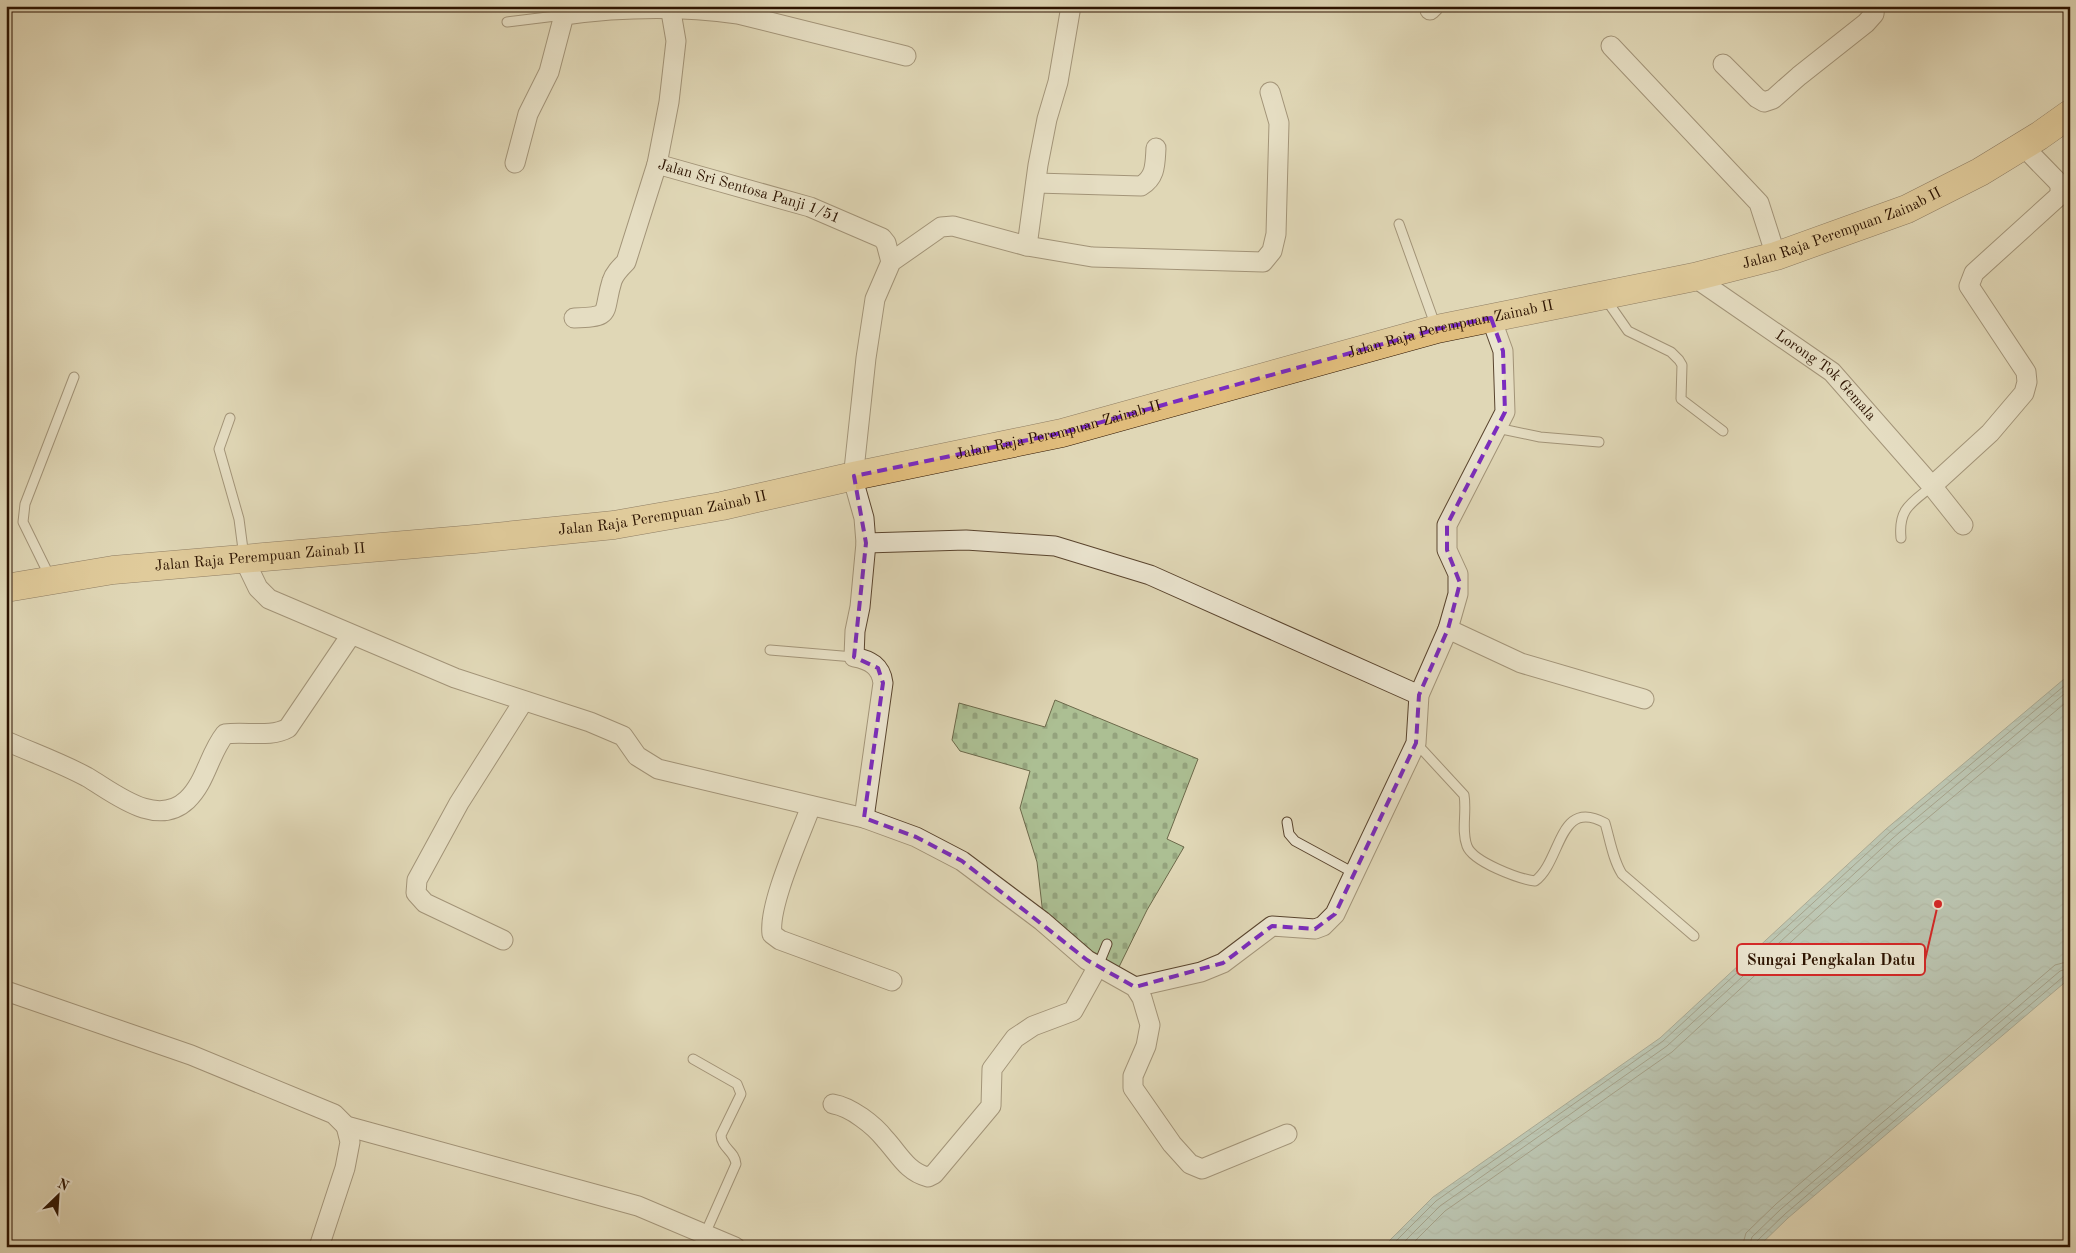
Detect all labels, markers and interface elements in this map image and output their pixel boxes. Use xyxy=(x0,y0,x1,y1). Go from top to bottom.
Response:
street label: Jalan Sri Sentosa Panji 1/51 xyxy=(656,157,842,226)
street label: Jalan Raja Perempuan Zainab II xyxy=(1741,185,1944,272)
street label: Jalan Raja Perempuan Zainab II xyxy=(1346,298,1555,361)
street label: Lorong Tok Gemala xyxy=(1772,328,1879,424)
street label: Jalan Raja Perempuan Zainab II xyxy=(954,398,1163,462)
street label: Jalan Raja Perempuan Zainab II xyxy=(557,489,768,538)
street label: Jalan Raja Perempuan Zainab II xyxy=(154,541,366,574)
callout: Sungai Pengkalan Datu xyxy=(1737,944,1925,975)
text: Sungai Pengkalan Datu xyxy=(1747,953,1915,969)
north arrow xyxy=(32,1170,82,1220)
text: N xyxy=(55,1177,71,1194)

